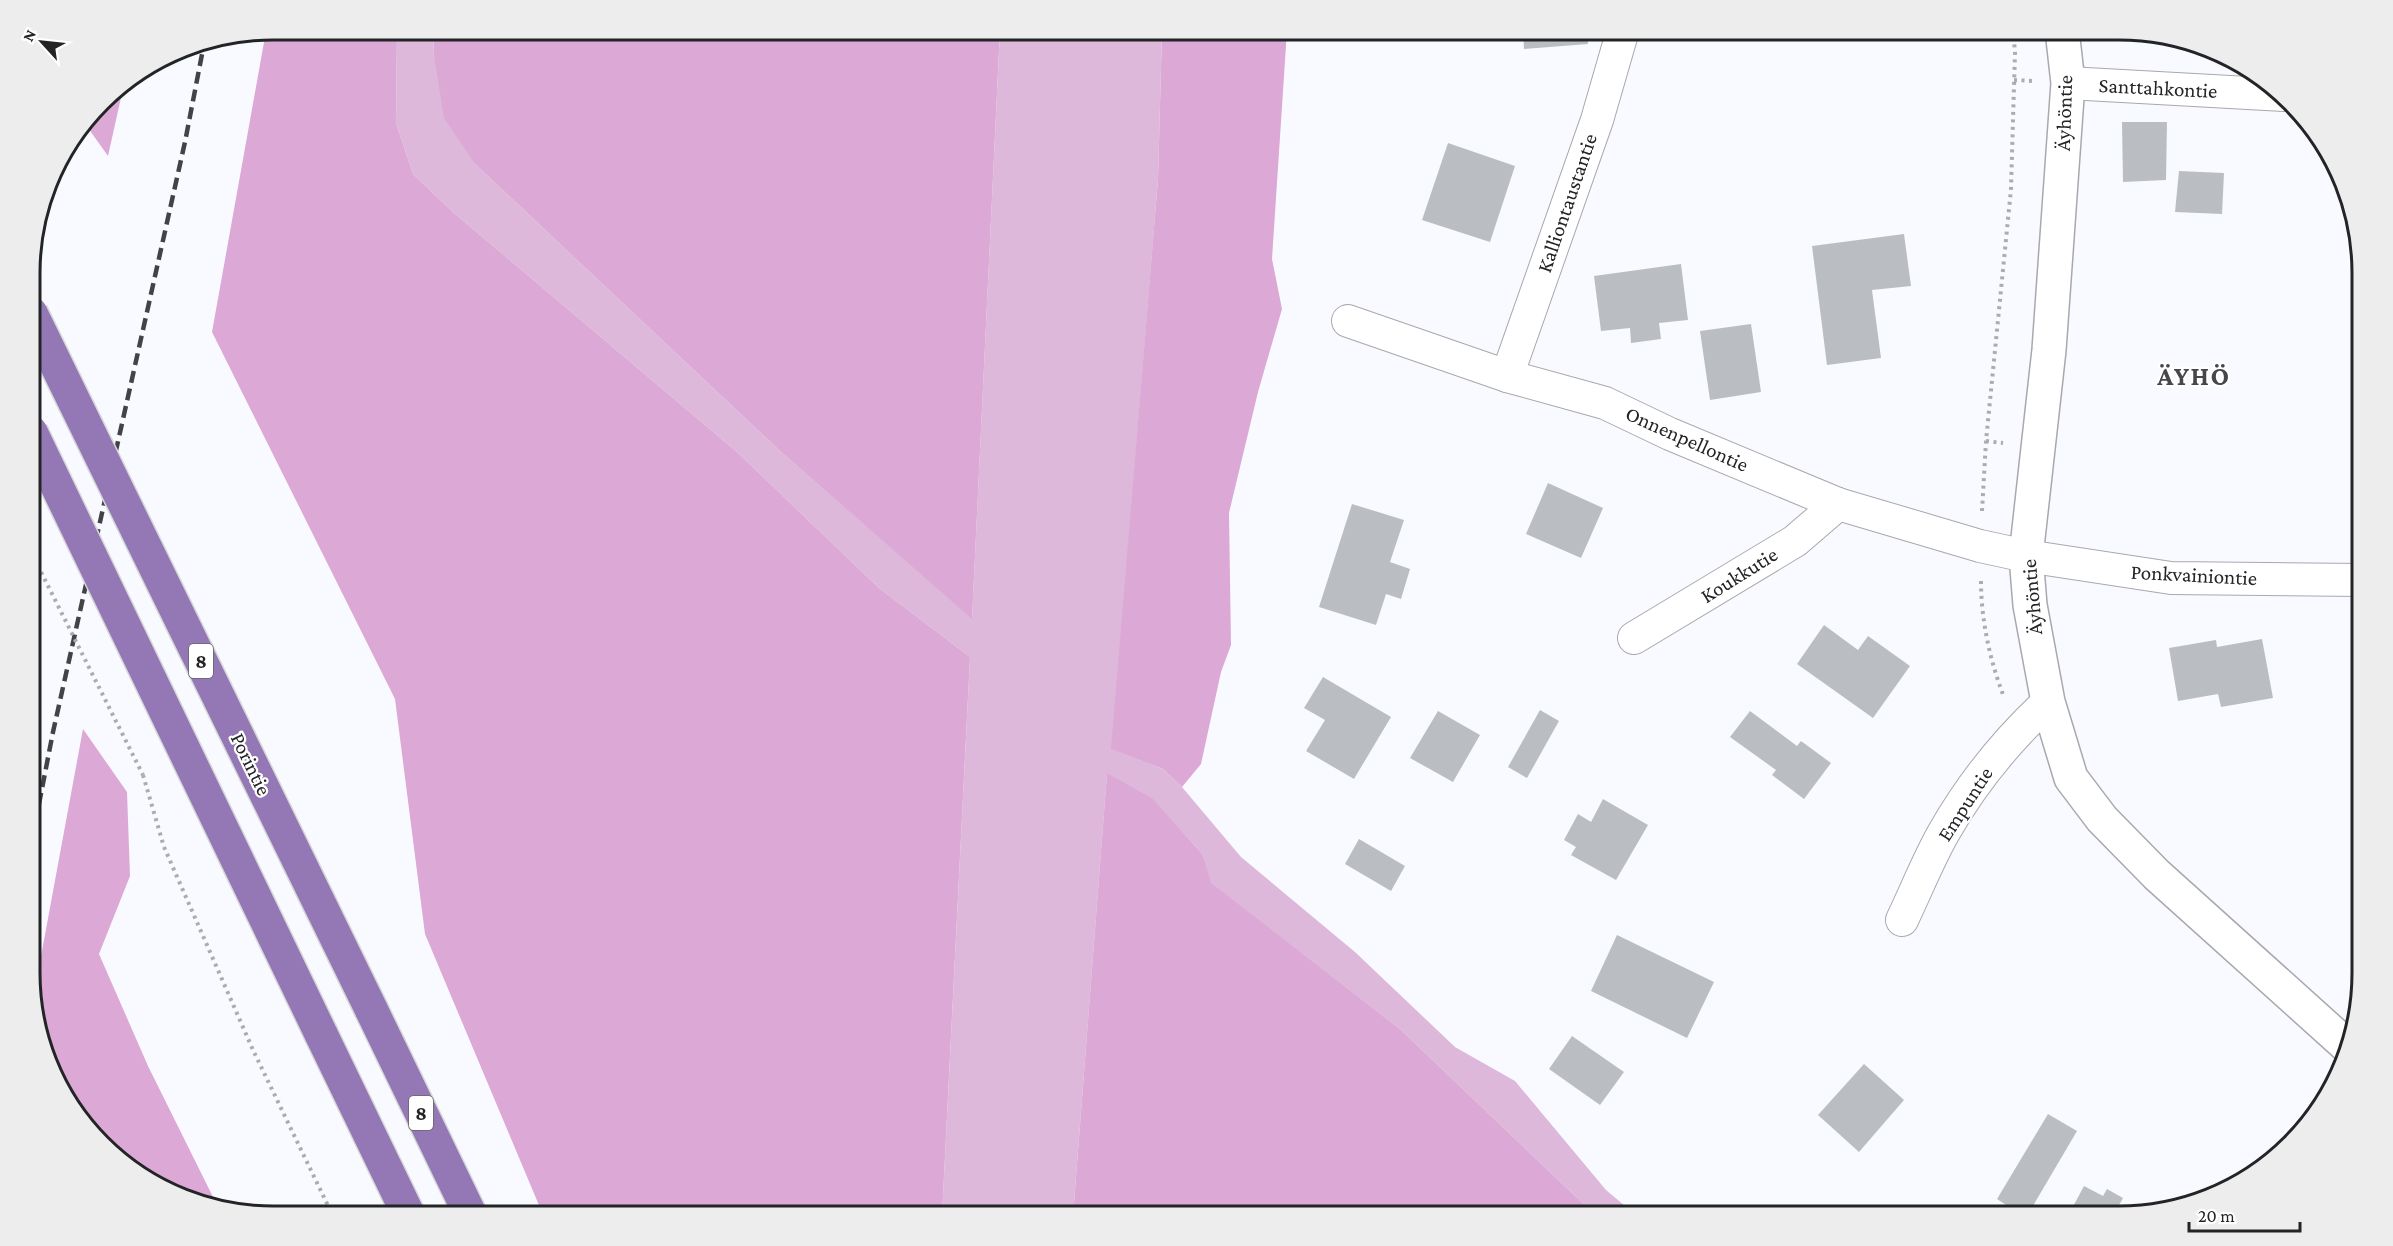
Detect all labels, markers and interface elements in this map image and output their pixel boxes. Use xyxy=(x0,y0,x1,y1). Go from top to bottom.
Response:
north arrow xyxy=(12,12,72,72)
text: N xyxy=(19,27,39,44)
street label: Santtahkontie xyxy=(2098,73,2218,103)
street label: Äyhöntie xyxy=(2051,75,2077,151)
street label: Kalliontaustantie xyxy=(1532,130,1602,276)
district label: ÄYHÖ xyxy=(2156,361,2231,391)
street label: Onnenpellontie xyxy=(1622,401,1752,477)
street label: Koukkutie xyxy=(1696,542,1782,608)
street label: Äyhöntie xyxy=(2017,558,2047,636)
street label: Ponkvainiontie xyxy=(2130,560,2258,590)
road number: 8 xyxy=(189,644,213,678)
street label: Porintie xyxy=(226,729,276,799)
street label: Empuntie xyxy=(1932,762,1998,846)
road number: 8 xyxy=(409,1096,433,1130)
scale bar xyxy=(2189,1195,2300,1233)
text: 20 m xyxy=(2198,1206,2235,1226)

